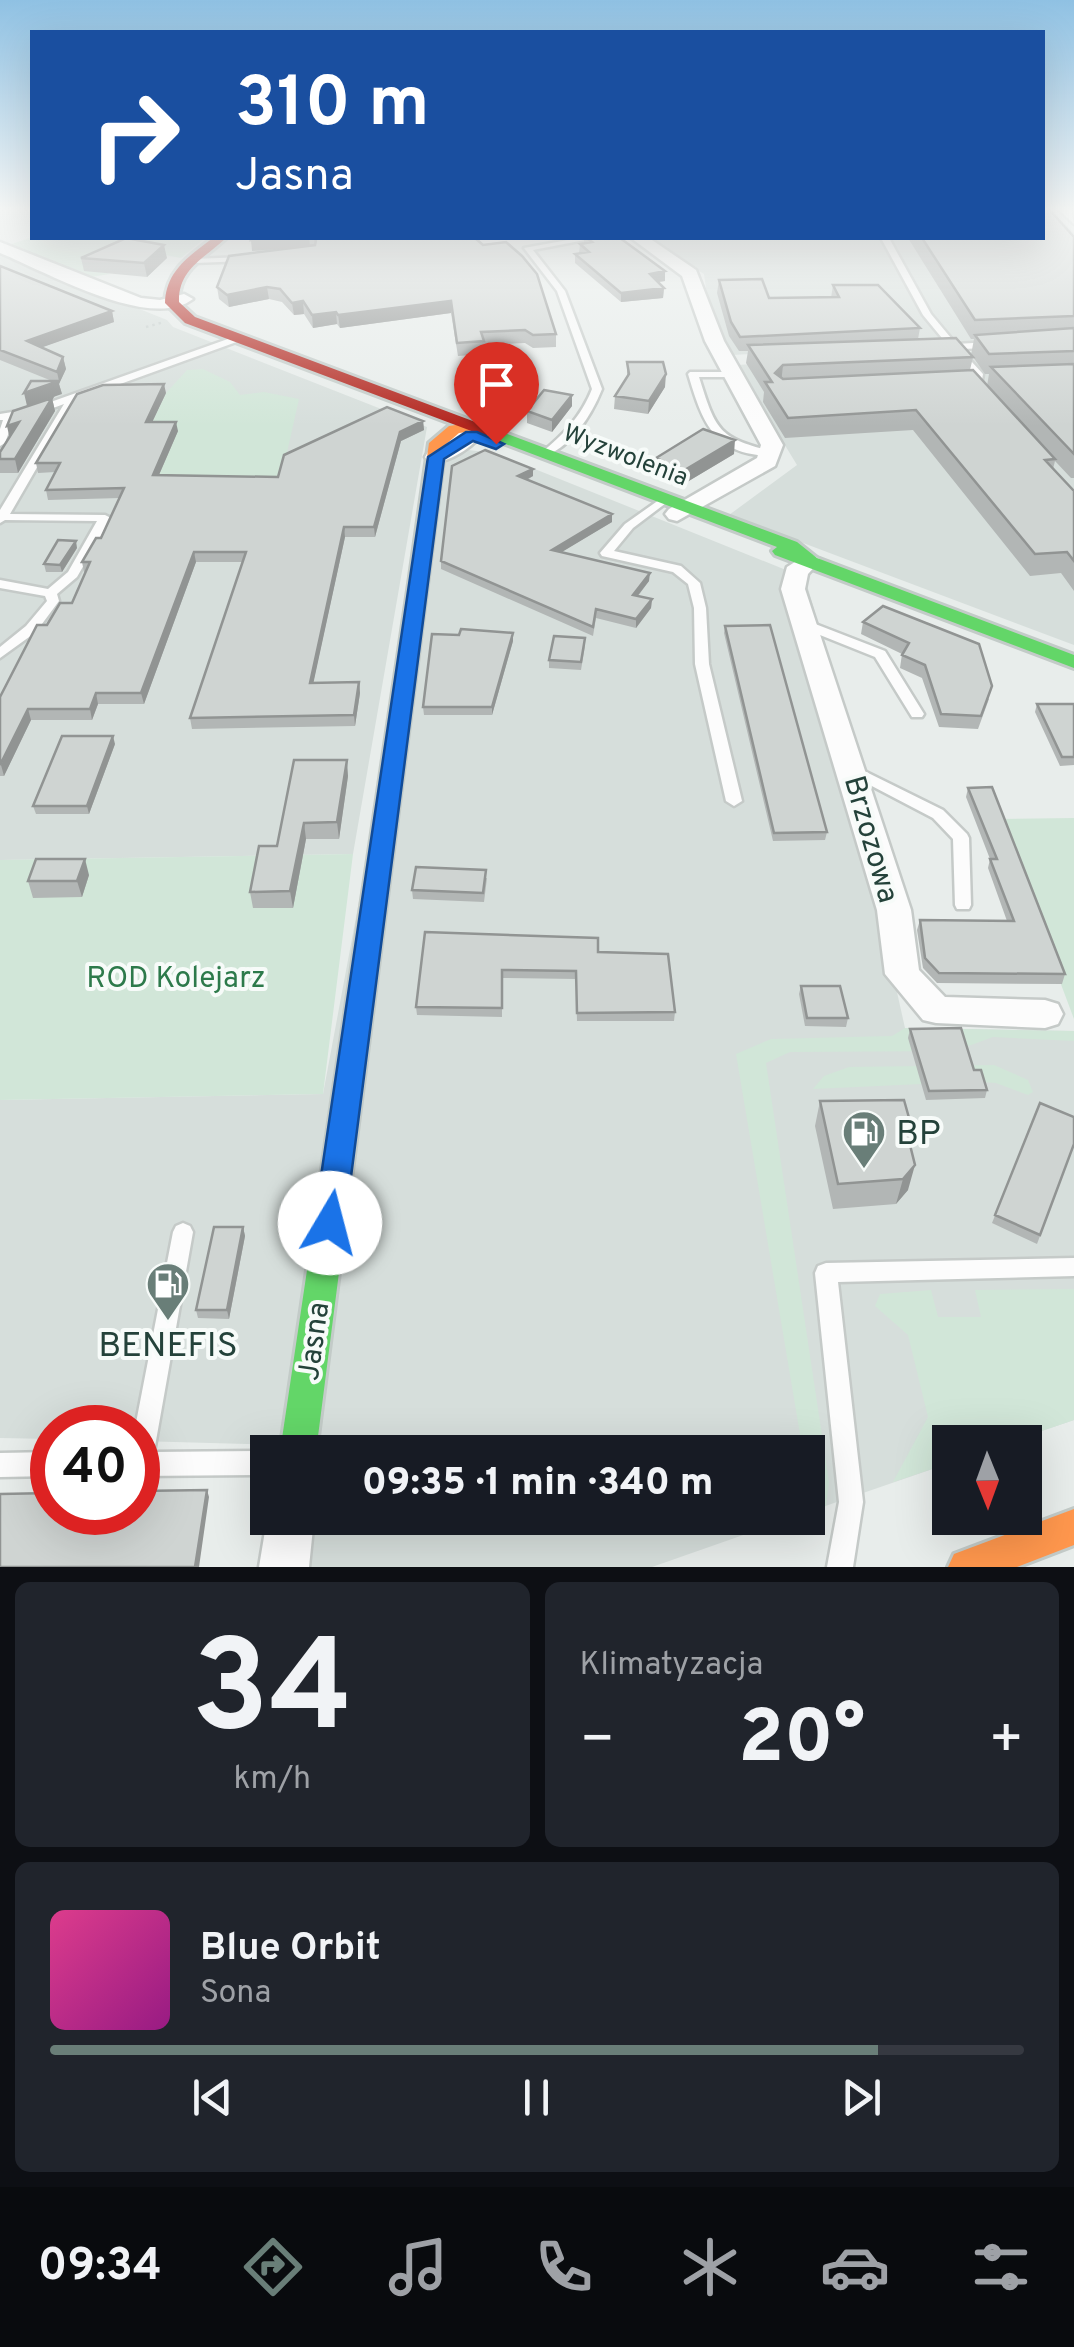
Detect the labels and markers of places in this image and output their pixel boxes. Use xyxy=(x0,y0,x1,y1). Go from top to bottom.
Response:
pin xyxy=(454,342,539,445)
fuel station icon: BP xyxy=(841,1109,887,1170)
place label: BP xyxy=(896,1113,941,1157)
fuel station icon: BENEFIS xyxy=(145,1261,191,1322)
place label: BENEFIS xyxy=(98,1325,238,1369)

